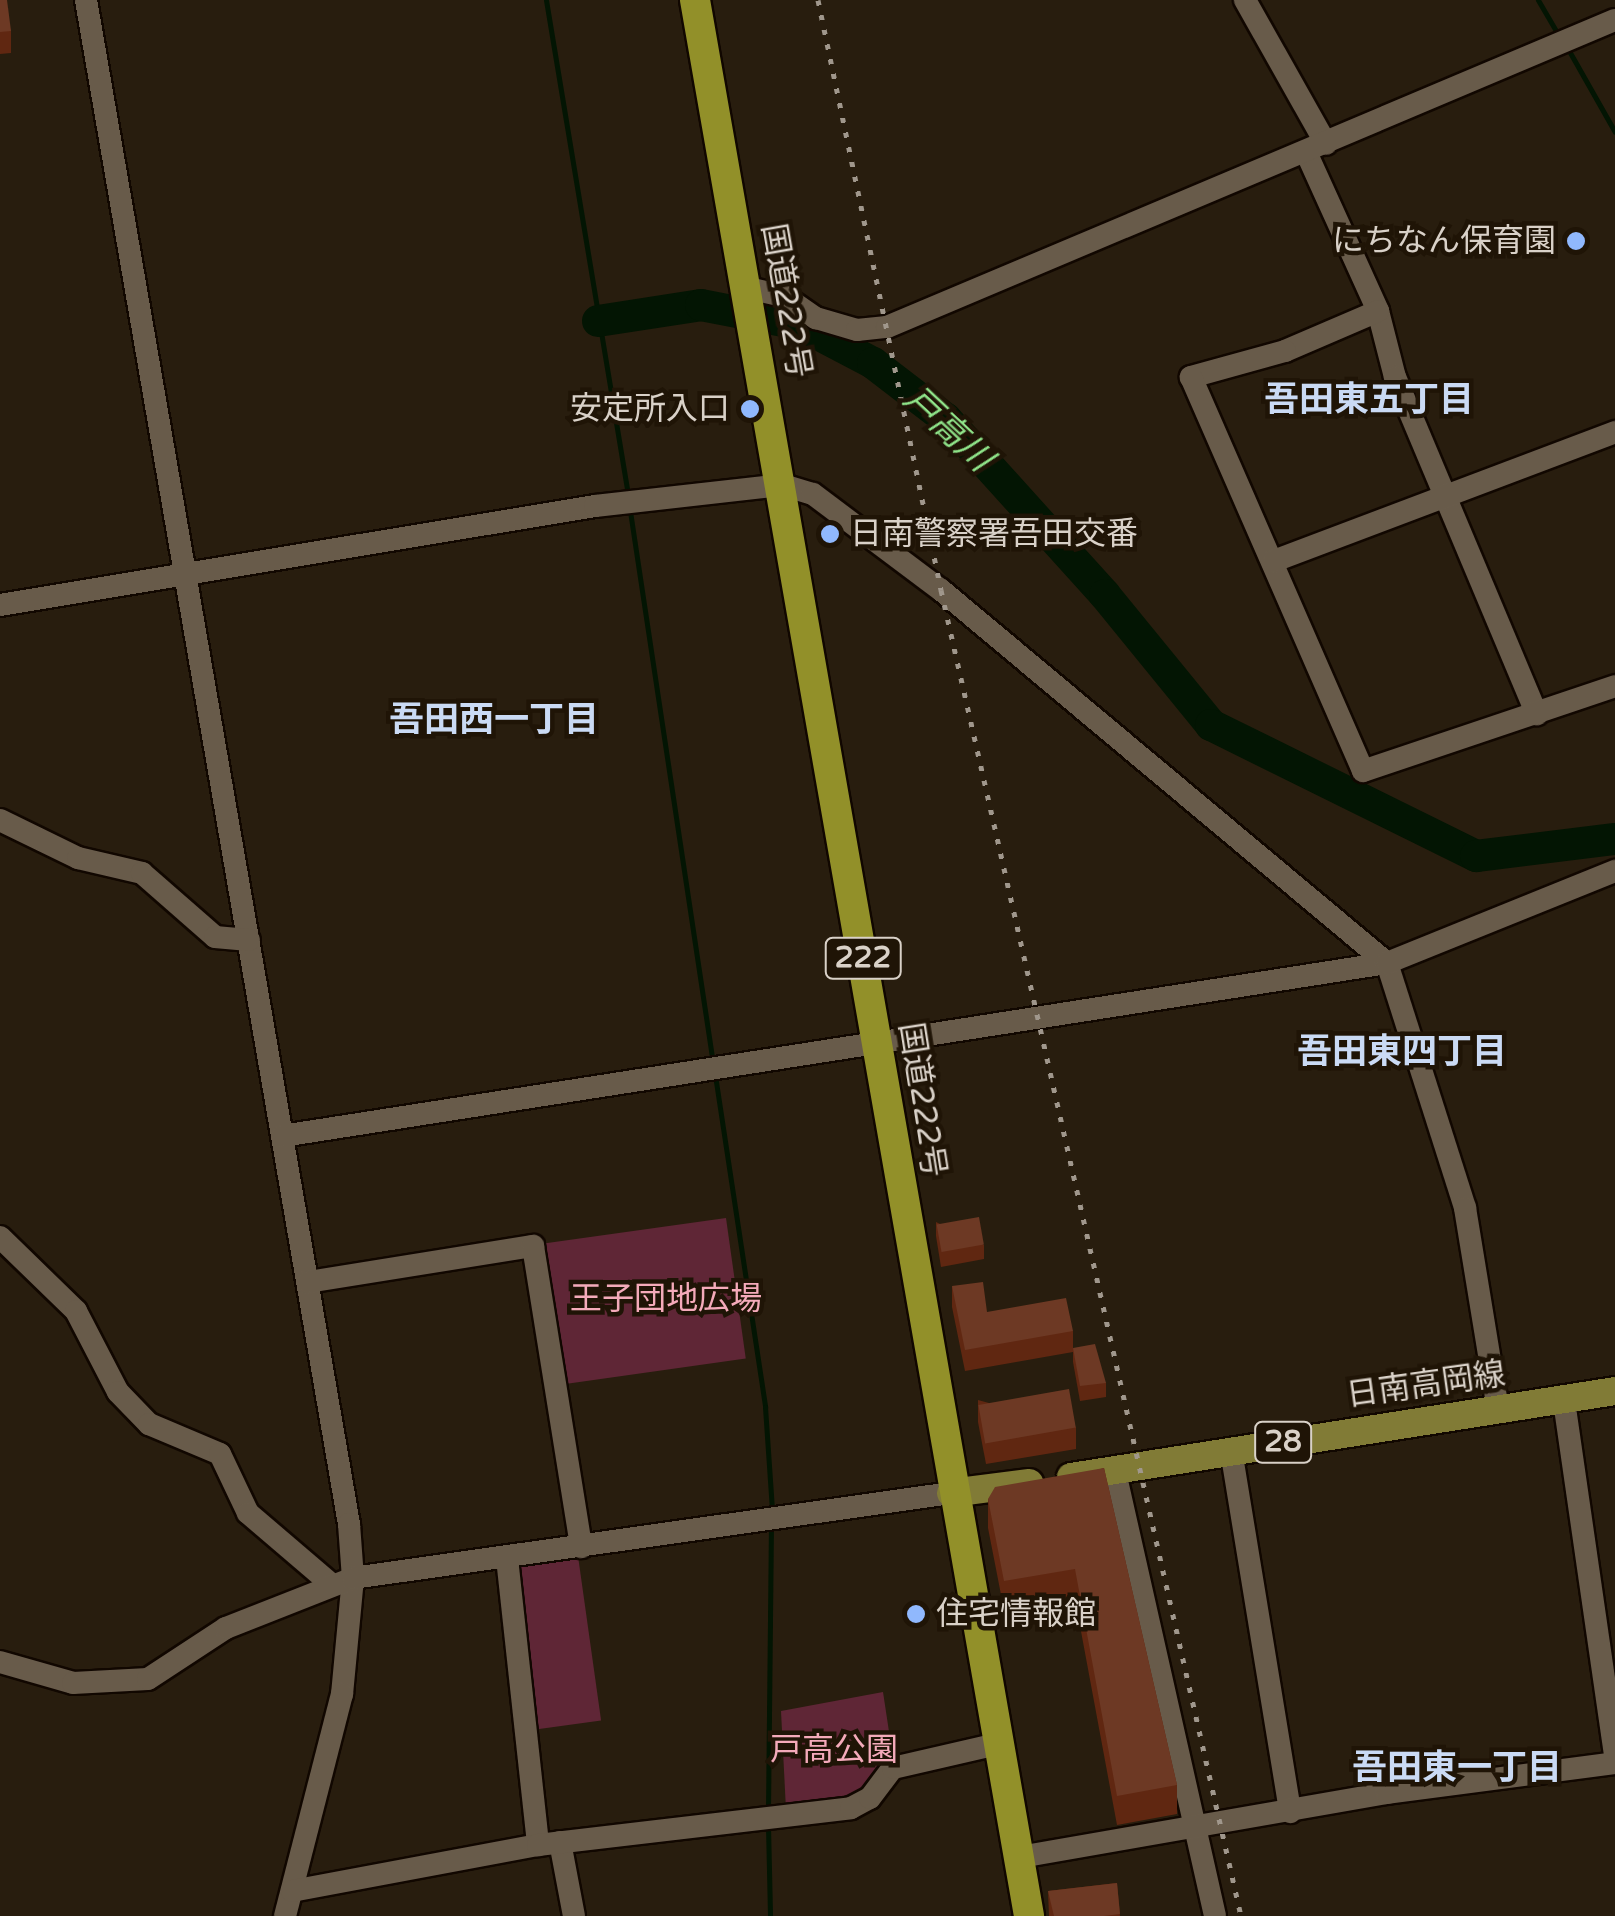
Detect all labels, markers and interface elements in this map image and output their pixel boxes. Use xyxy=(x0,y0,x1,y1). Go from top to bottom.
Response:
street label: 国道222号 xyxy=(754,221,818,381)
place label: にちなん保育園 xyxy=(1332,222,1556,260)
marker: にちなん保育園 xyxy=(1565,230,1587,252)
water label: 戸高川 xyxy=(895,378,1001,480)
district label: 吾田東五丁目 xyxy=(1264,379,1474,421)
place label: 安定所入口 xyxy=(570,390,730,428)
marker: 安定所入口 xyxy=(739,398,761,420)
place label: 日南警察署吾田交番 xyxy=(850,515,1138,553)
marker: 日南警察署吾田交番 xyxy=(819,523,841,545)
district label: 吾田西一丁目 xyxy=(389,699,599,741)
road number: 222 xyxy=(823,933,903,983)
street label: 国道222号 xyxy=(891,1020,953,1180)
district label: 吾田東四丁目 xyxy=(1297,1031,1507,1073)
park label: 王子団地広場 xyxy=(570,1280,762,1318)
street label: 日南高岡線 xyxy=(1344,1355,1508,1415)
road number: 28 xyxy=(1253,1417,1313,1467)
place label: 住宅情報館 xyxy=(936,1595,1096,1633)
marker: 住宅情報館 xyxy=(905,1603,927,1625)
park label: 戸高公園 xyxy=(770,1731,898,1769)
district label: 吾田東一丁目 xyxy=(1352,1747,1562,1789)

